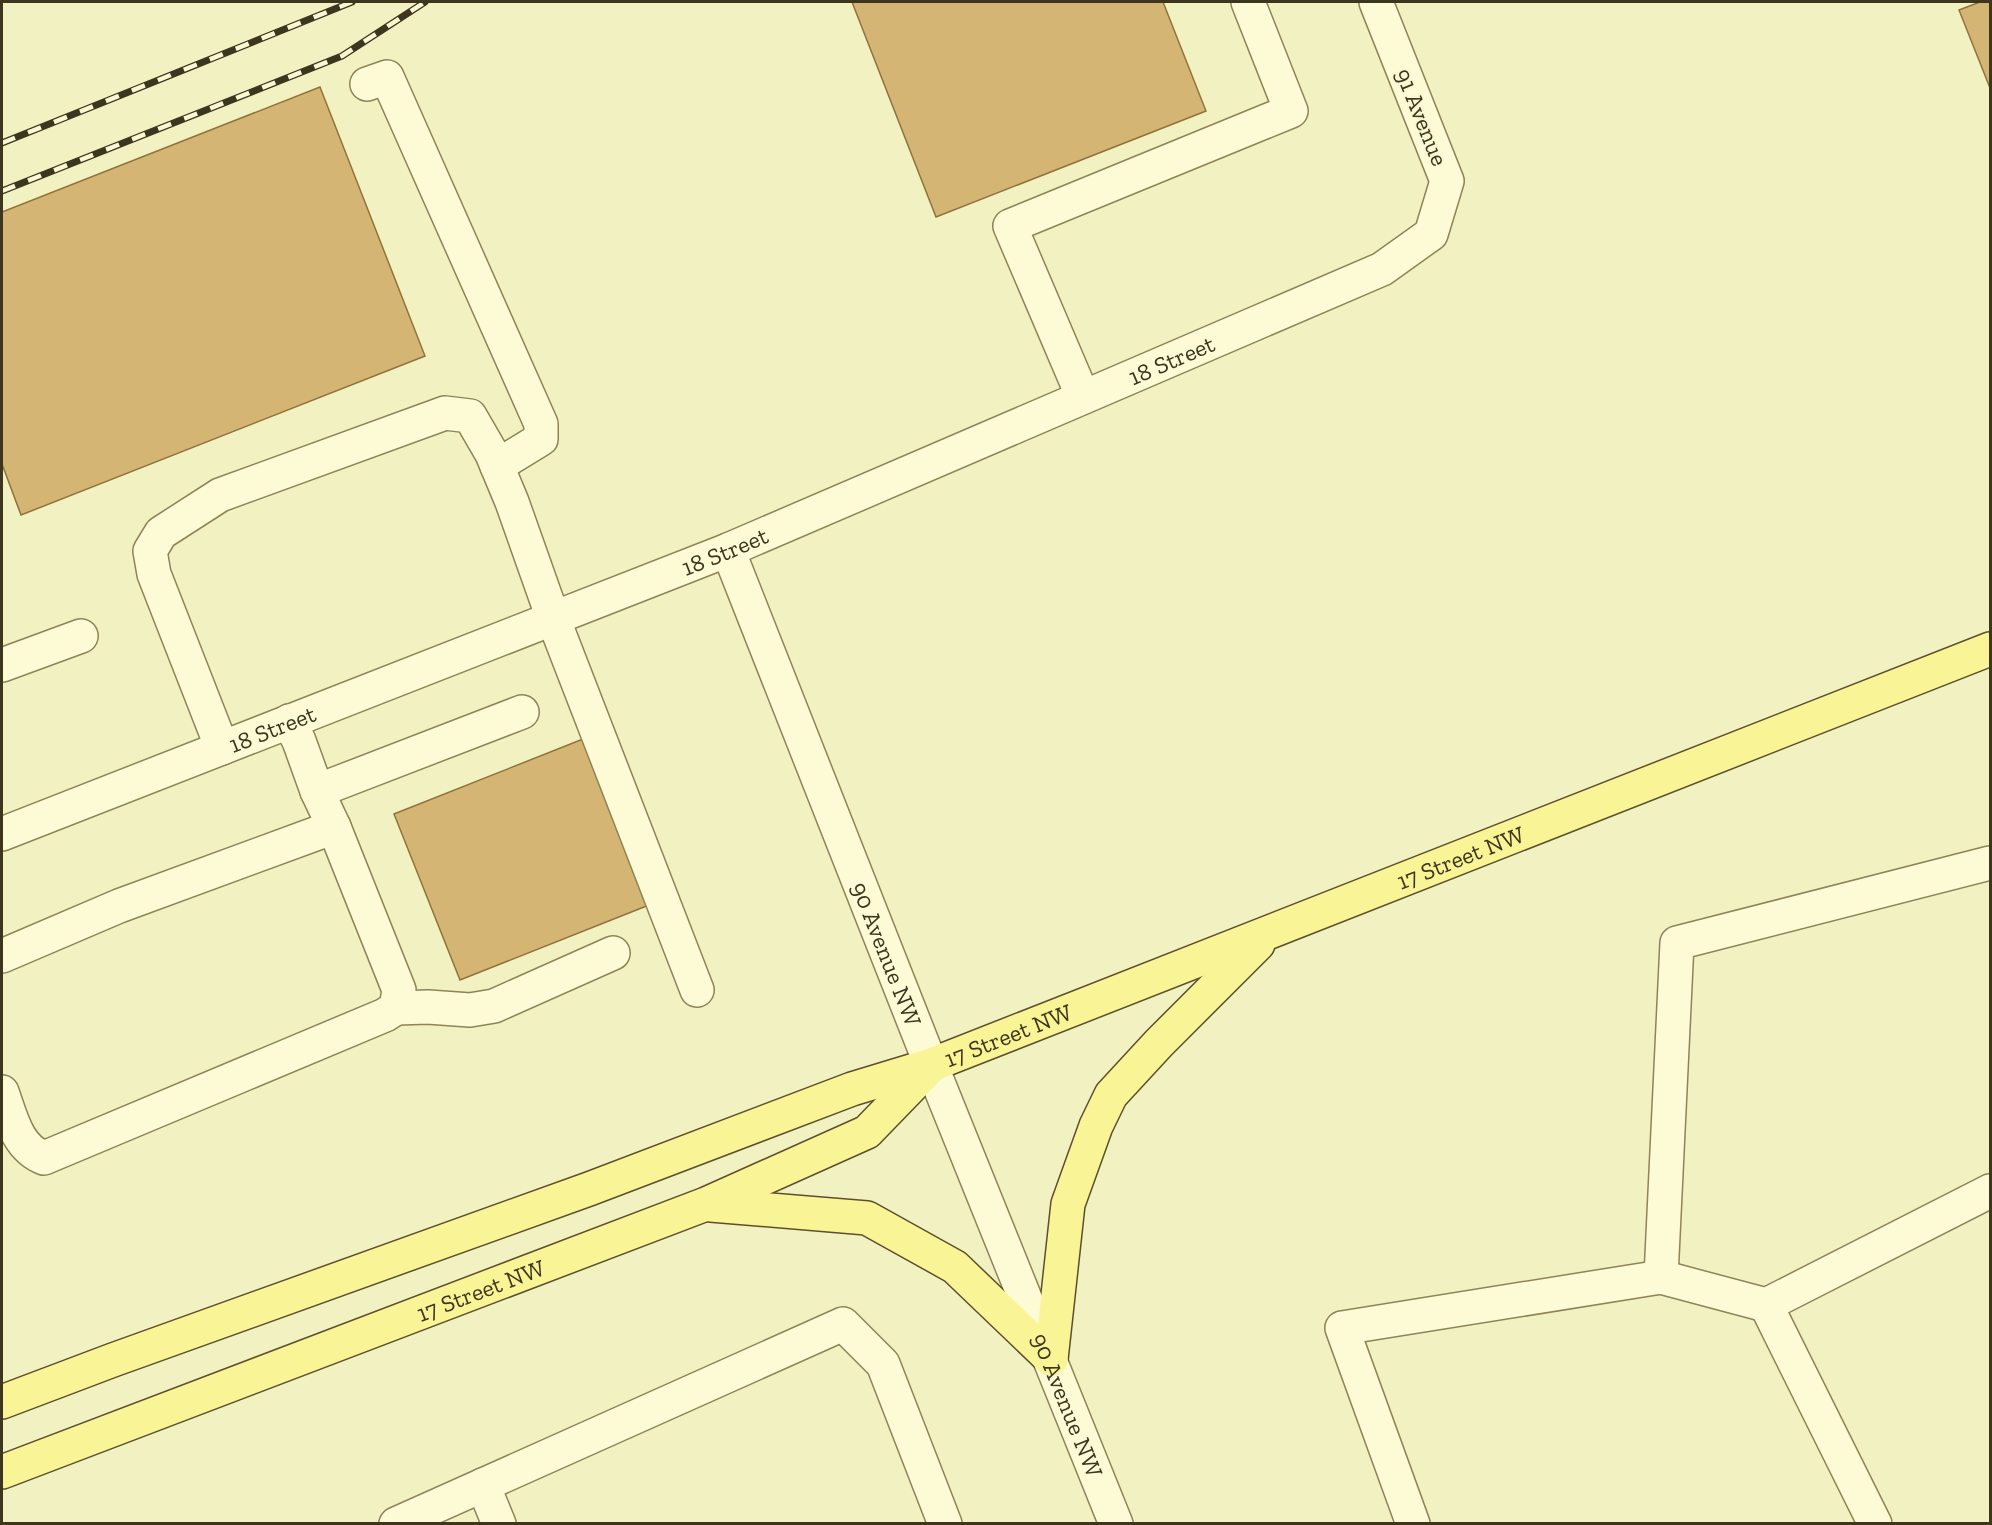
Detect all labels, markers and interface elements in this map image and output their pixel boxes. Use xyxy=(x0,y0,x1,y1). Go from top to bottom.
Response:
street label: 91 Avenue xyxy=(1389,64,1455,170)
street label: 18 Street xyxy=(1124,328,1219,391)
street label: 18 Street xyxy=(677,520,772,581)
street label: 18 Street xyxy=(224,698,320,758)
street label: 17 Street NW xyxy=(1392,819,1529,895)
street label: 90 Avenue NW xyxy=(846,877,929,1031)
street label: 17 Street NW xyxy=(940,997,1076,1073)
street label: 17 Street NW xyxy=(413,1252,549,1327)
street label: 90 Avenue NW xyxy=(1026,1329,1110,1482)

